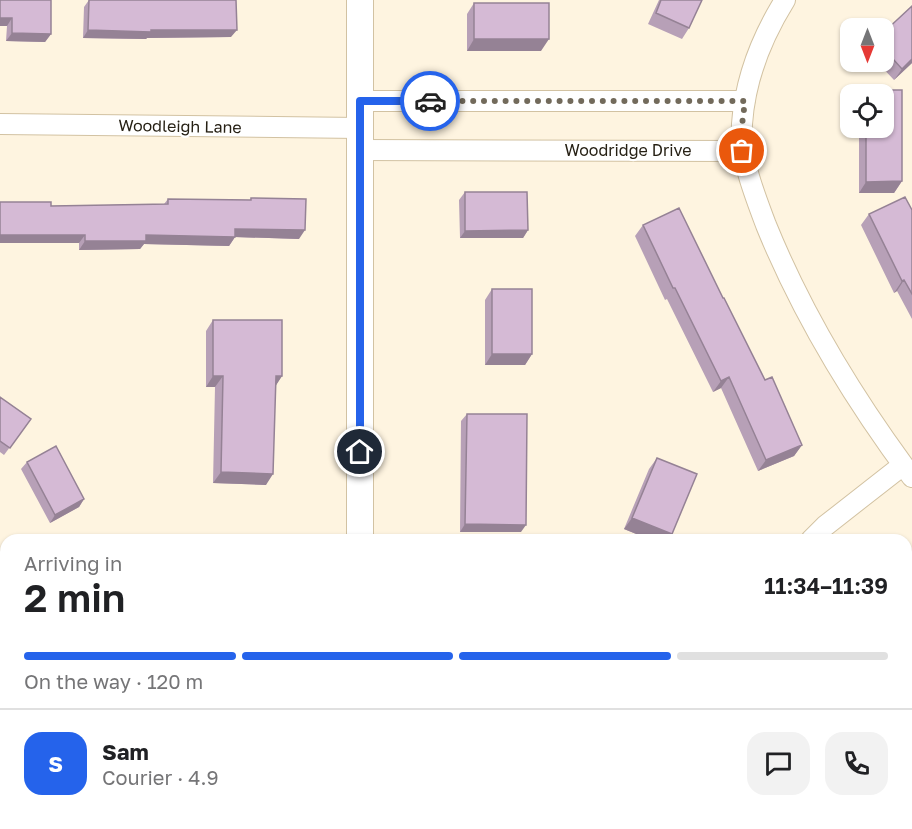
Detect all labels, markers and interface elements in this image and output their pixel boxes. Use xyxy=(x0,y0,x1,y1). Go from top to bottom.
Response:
north arrow xyxy=(840,18,894,72)
map controls xyxy=(840,18,894,138)
courier xyxy=(400,71,460,131)
button: locate xyxy=(840,84,894,138)
icon: car xyxy=(414,85,447,118)
street label: Woodleigh Lane xyxy=(118,115,242,137)
pin xyxy=(716,125,767,176)
icon: bag xyxy=(725,134,758,167)
street label: Woodridge Drive xyxy=(565,140,691,160)
pin xyxy=(334,426,385,477)
icon: home xyxy=(343,435,376,468)
text: Arriving in xyxy=(24,551,122,575)
text: 11:34–11:39 xyxy=(764,572,888,599)
text: 2 min xyxy=(24,574,125,621)
text: On the way · 120 m xyxy=(24,669,203,693)
button: chat xyxy=(747,732,810,795)
button: phone xyxy=(825,732,888,795)
text: Sam xyxy=(102,738,149,765)
text: S xyxy=(48,750,63,777)
text: Courier · 4.9 xyxy=(102,765,219,789)

